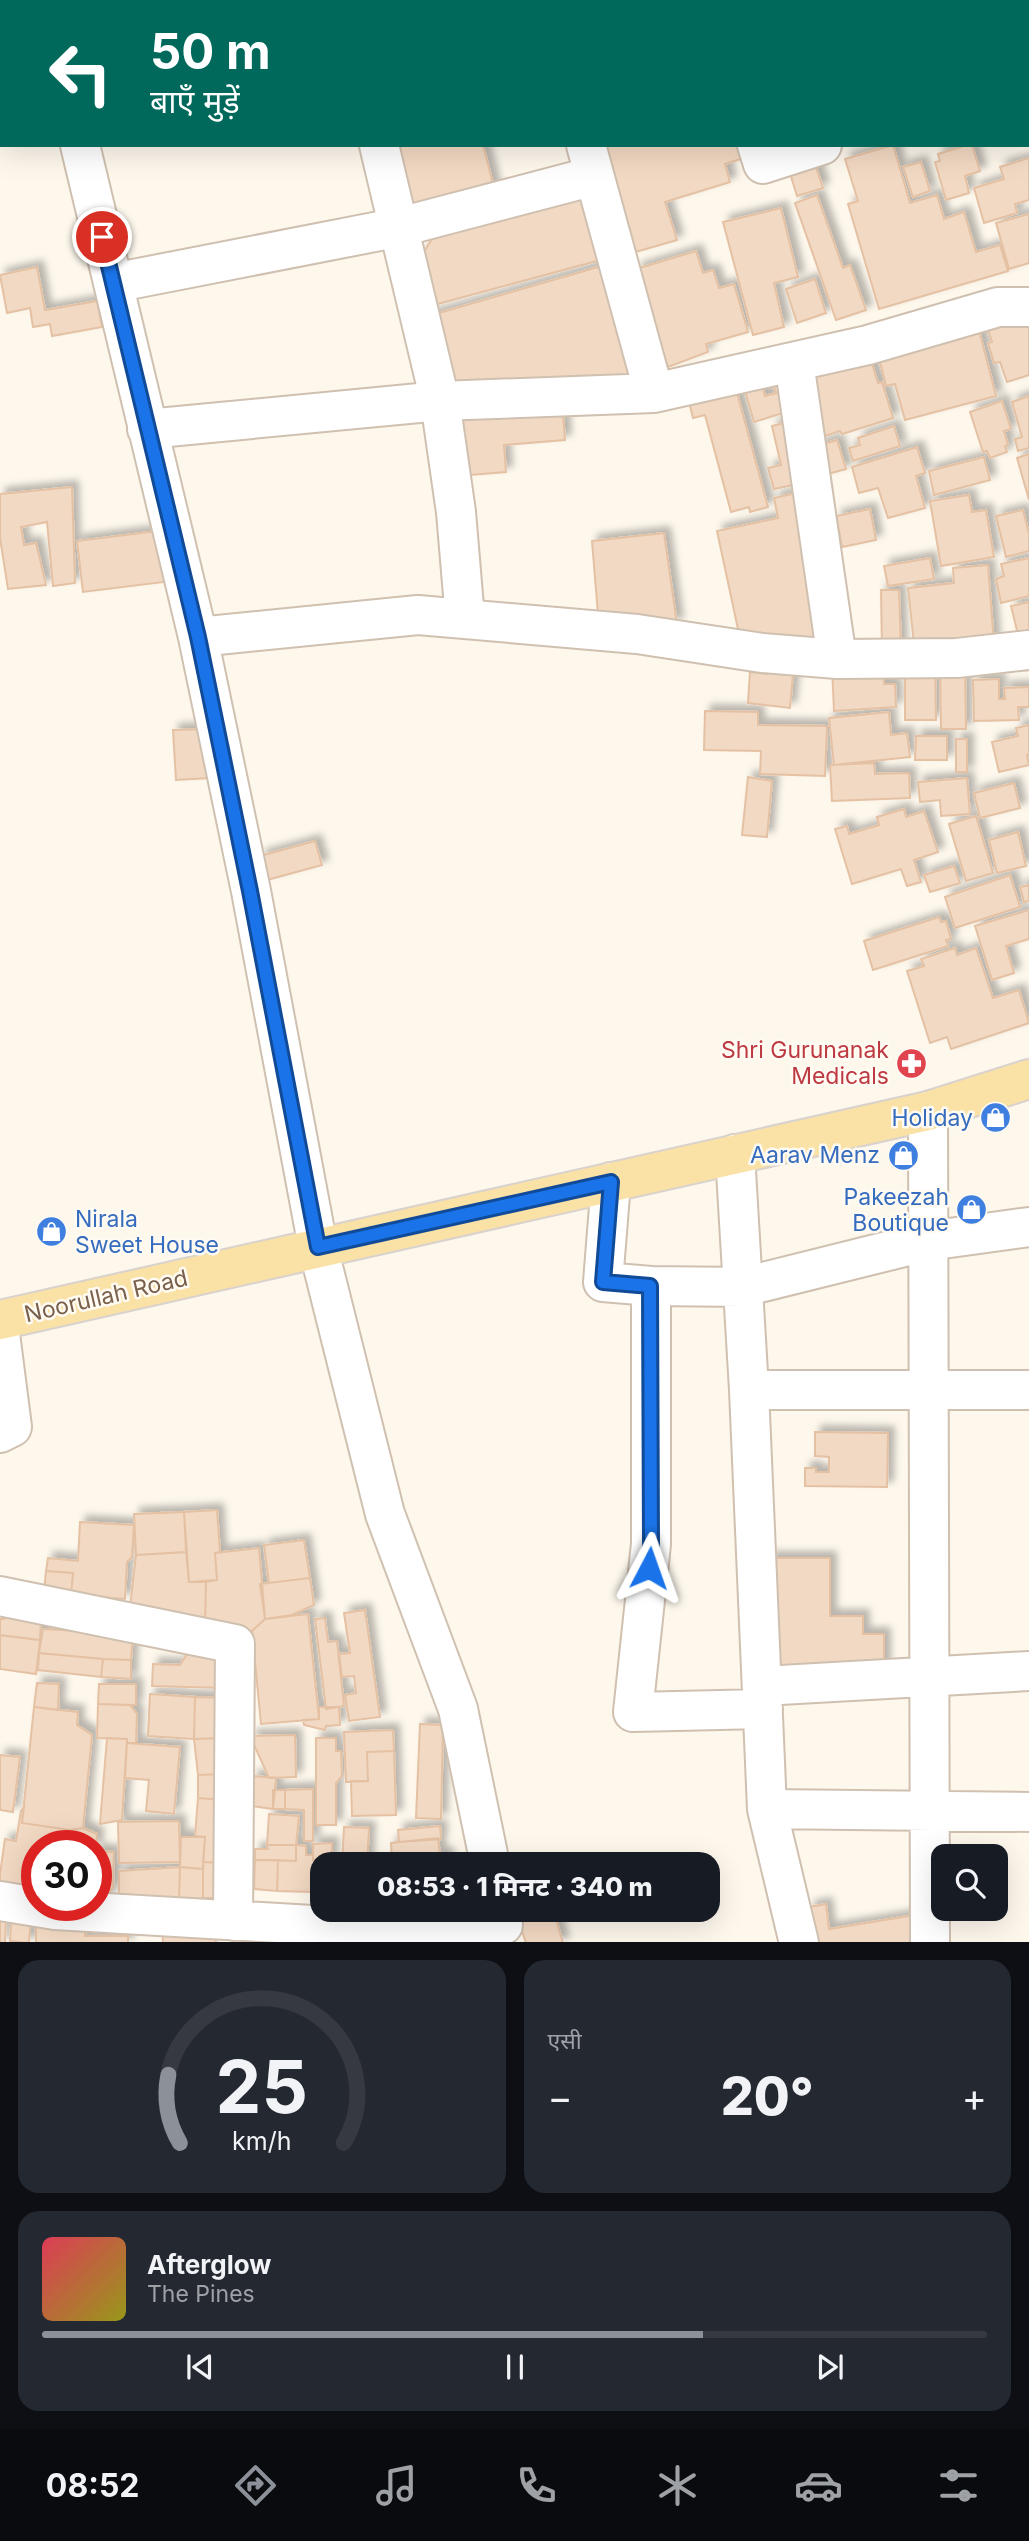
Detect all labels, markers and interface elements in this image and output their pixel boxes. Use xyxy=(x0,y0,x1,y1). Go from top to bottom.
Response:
text: 50 m xyxy=(150,22,271,81)
icon: left xyxy=(35,28,126,119)
text: बाएँ मुड़ें xyxy=(150,82,240,121)
pin xyxy=(72,207,132,267)
icon: arrive xyxy=(83,218,121,256)
place label: Shri Gurunanak Medicals xyxy=(721,1036,889,1090)
pharmacy icon: Shri Gurunanak Medicals xyxy=(895,1046,929,1080)
shop icon: Holiday xyxy=(979,1101,1013,1135)
place label: Holiday xyxy=(891,1104,973,1132)
shop icon: Aarav Menz xyxy=(886,1138,920,1172)
place label: Aarav Menz xyxy=(750,1141,880,1169)
place label: Pakeezah Boutique xyxy=(844,1183,949,1237)
shop icon: Pakeezah Boutique xyxy=(955,1193,989,1227)
place label: Nirala Sweet House xyxy=(75,1205,219,1259)
shop icon: Nirala Sweet House xyxy=(35,1215,69,1249)
street label: Noorullah Road xyxy=(22,1264,190,1328)
position arrow xyxy=(612,1531,686,1605)
speed limit sign: 30 xyxy=(21,1830,112,1921)
map controls xyxy=(931,1844,1008,1921)
button: search xyxy=(931,1844,1008,1921)
text: 08:53 · 1 मिनट · 340 m xyxy=(377,1871,653,1902)
text: एसी xyxy=(548,2027,582,2055)
text: 25 xyxy=(216,2042,308,2131)
text: 20° xyxy=(721,2065,814,2128)
text: − xyxy=(548,2074,573,2120)
text: + xyxy=(962,2074,987,2120)
text: km/h xyxy=(232,2125,291,2155)
text: Afterglow xyxy=(147,2249,271,2280)
text: The Pines xyxy=(147,2280,255,2308)
icon: previous xyxy=(181,2348,219,2386)
icon: pause xyxy=(496,2348,534,2386)
icon: next xyxy=(811,2348,849,2386)
icon: directions xyxy=(231,2461,280,2510)
icon: music xyxy=(372,2461,421,2510)
icon: phone xyxy=(512,2461,561,2510)
icon: climate xyxy=(653,2461,702,2510)
icon: car xyxy=(794,2461,843,2510)
icon: filters xyxy=(934,2461,983,2510)
text: 08:52 xyxy=(46,2466,140,2505)

